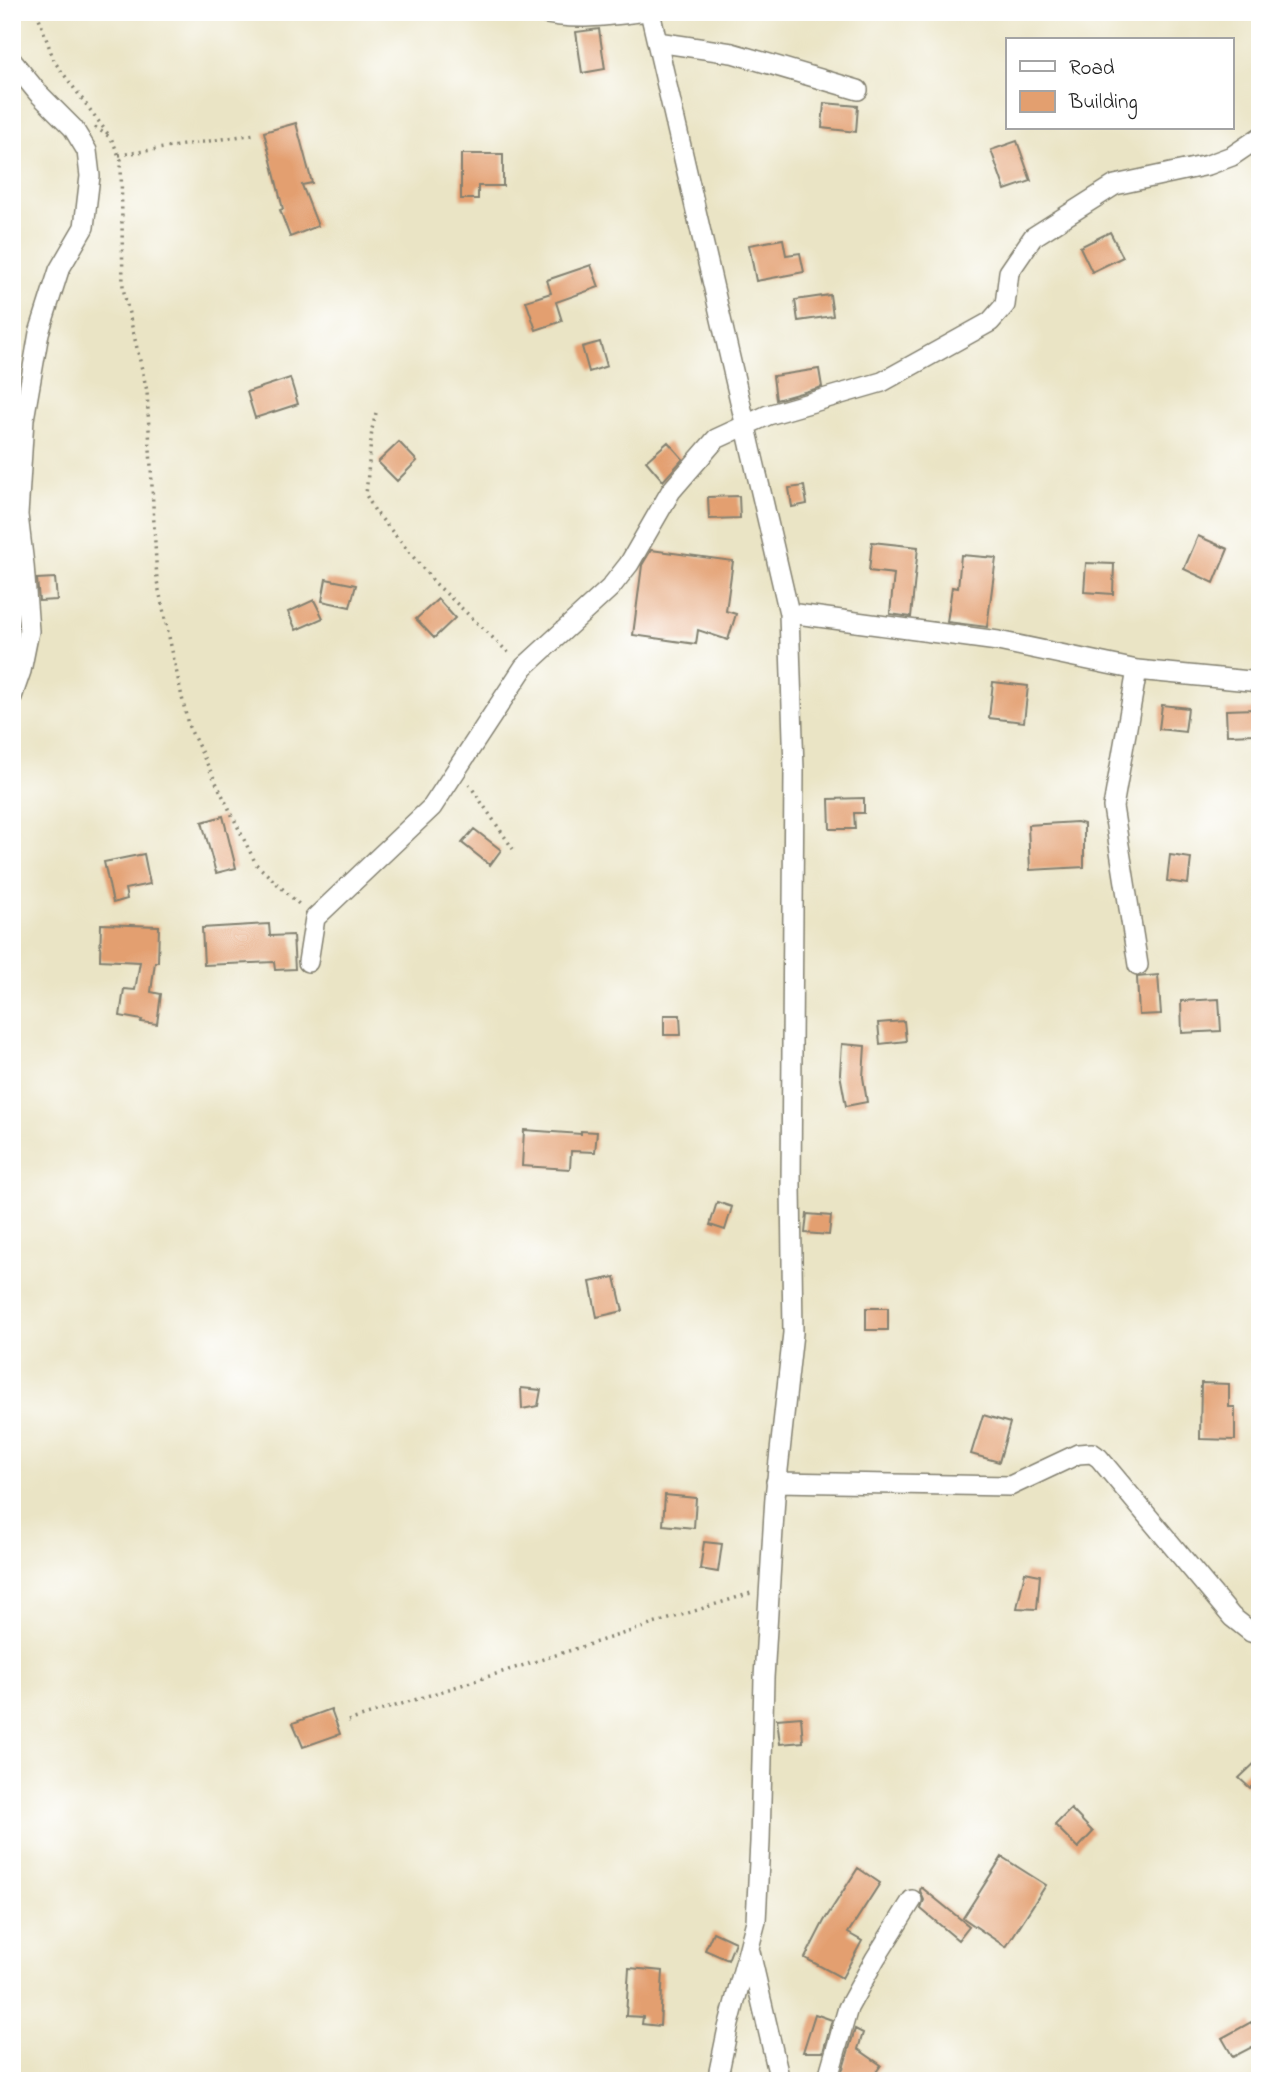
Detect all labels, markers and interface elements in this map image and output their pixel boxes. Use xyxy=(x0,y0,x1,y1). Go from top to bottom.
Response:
legend xyxy=(1006,38,1234,130)
text: Road xyxy=(1069,54,1115,84)
text: Building xyxy=(1068,88,1138,120)

